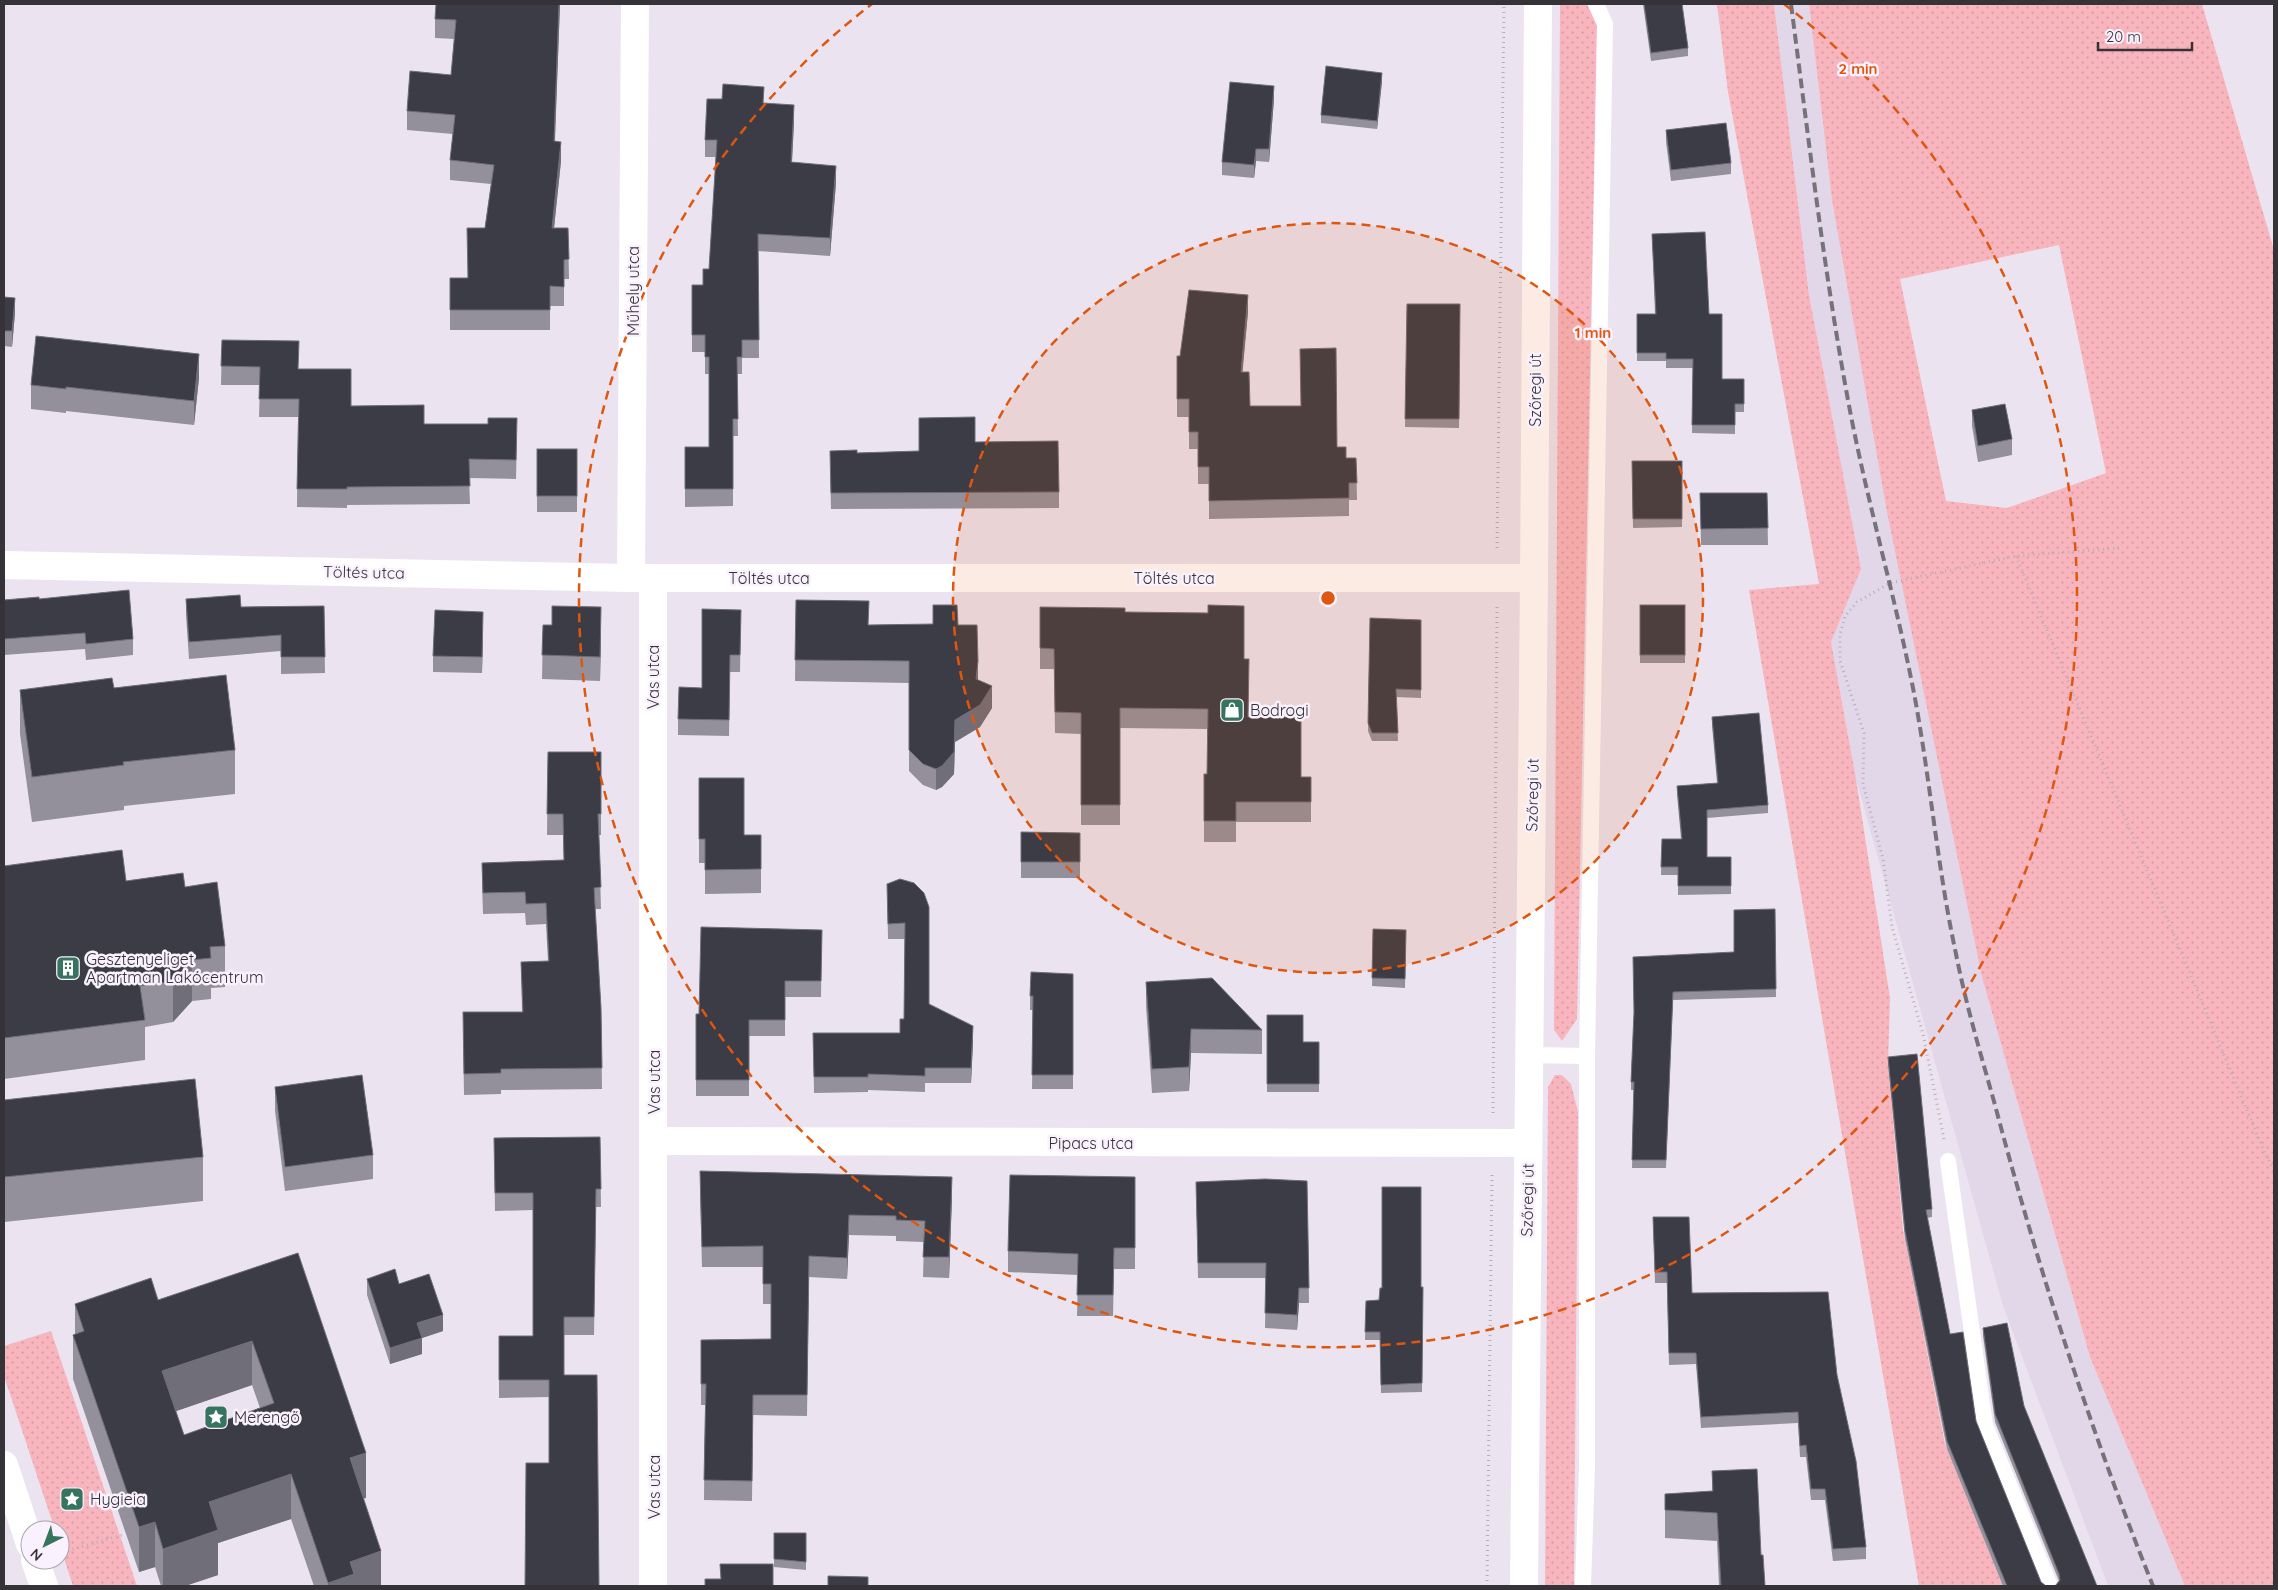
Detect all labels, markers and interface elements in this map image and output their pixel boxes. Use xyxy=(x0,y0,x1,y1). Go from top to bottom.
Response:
scale bar xyxy=(2098,20,2192,52)
text: 20 m xyxy=(2106,27,2141,46)
text: 2 min xyxy=(1838,59,1878,78)
street label: Műhely utca xyxy=(623,246,643,336)
text: 1 min xyxy=(1575,323,1611,342)
street label: Szőregi út xyxy=(1525,353,1545,427)
street label: Töltés utca xyxy=(323,561,405,583)
street label: Töltés utca xyxy=(728,568,810,588)
street label: Töltés utca xyxy=(1133,568,1215,588)
centre of rings xyxy=(1319,589,1337,607)
street label: Vas utca xyxy=(643,645,663,709)
shop icon: Bodrogi xyxy=(1219,697,1245,723)
place label: Bodrogi xyxy=(1250,700,1309,720)
street label: Szőregi út xyxy=(1521,758,1543,832)
place label: Gesztenyeliget Apartman Lakócentrum xyxy=(86,949,264,987)
building icon: Gesztenyeliget Apartman Lakócentrum xyxy=(55,955,81,981)
street label: Vas utca xyxy=(644,1050,664,1114)
street label: Pipacs utca xyxy=(1049,1133,1133,1153)
street label: Szőregi út xyxy=(1516,1163,1538,1237)
place icon: Merengő xyxy=(203,1404,229,1430)
place label: Merengő xyxy=(234,1407,300,1427)
street label: Vas utca xyxy=(644,1455,664,1519)
place icon: Hygieia xyxy=(59,1486,85,1512)
place label: Hygieia xyxy=(90,1489,146,1509)
north arrow xyxy=(20,1520,70,1570)
text: N xyxy=(26,1545,46,1565)

